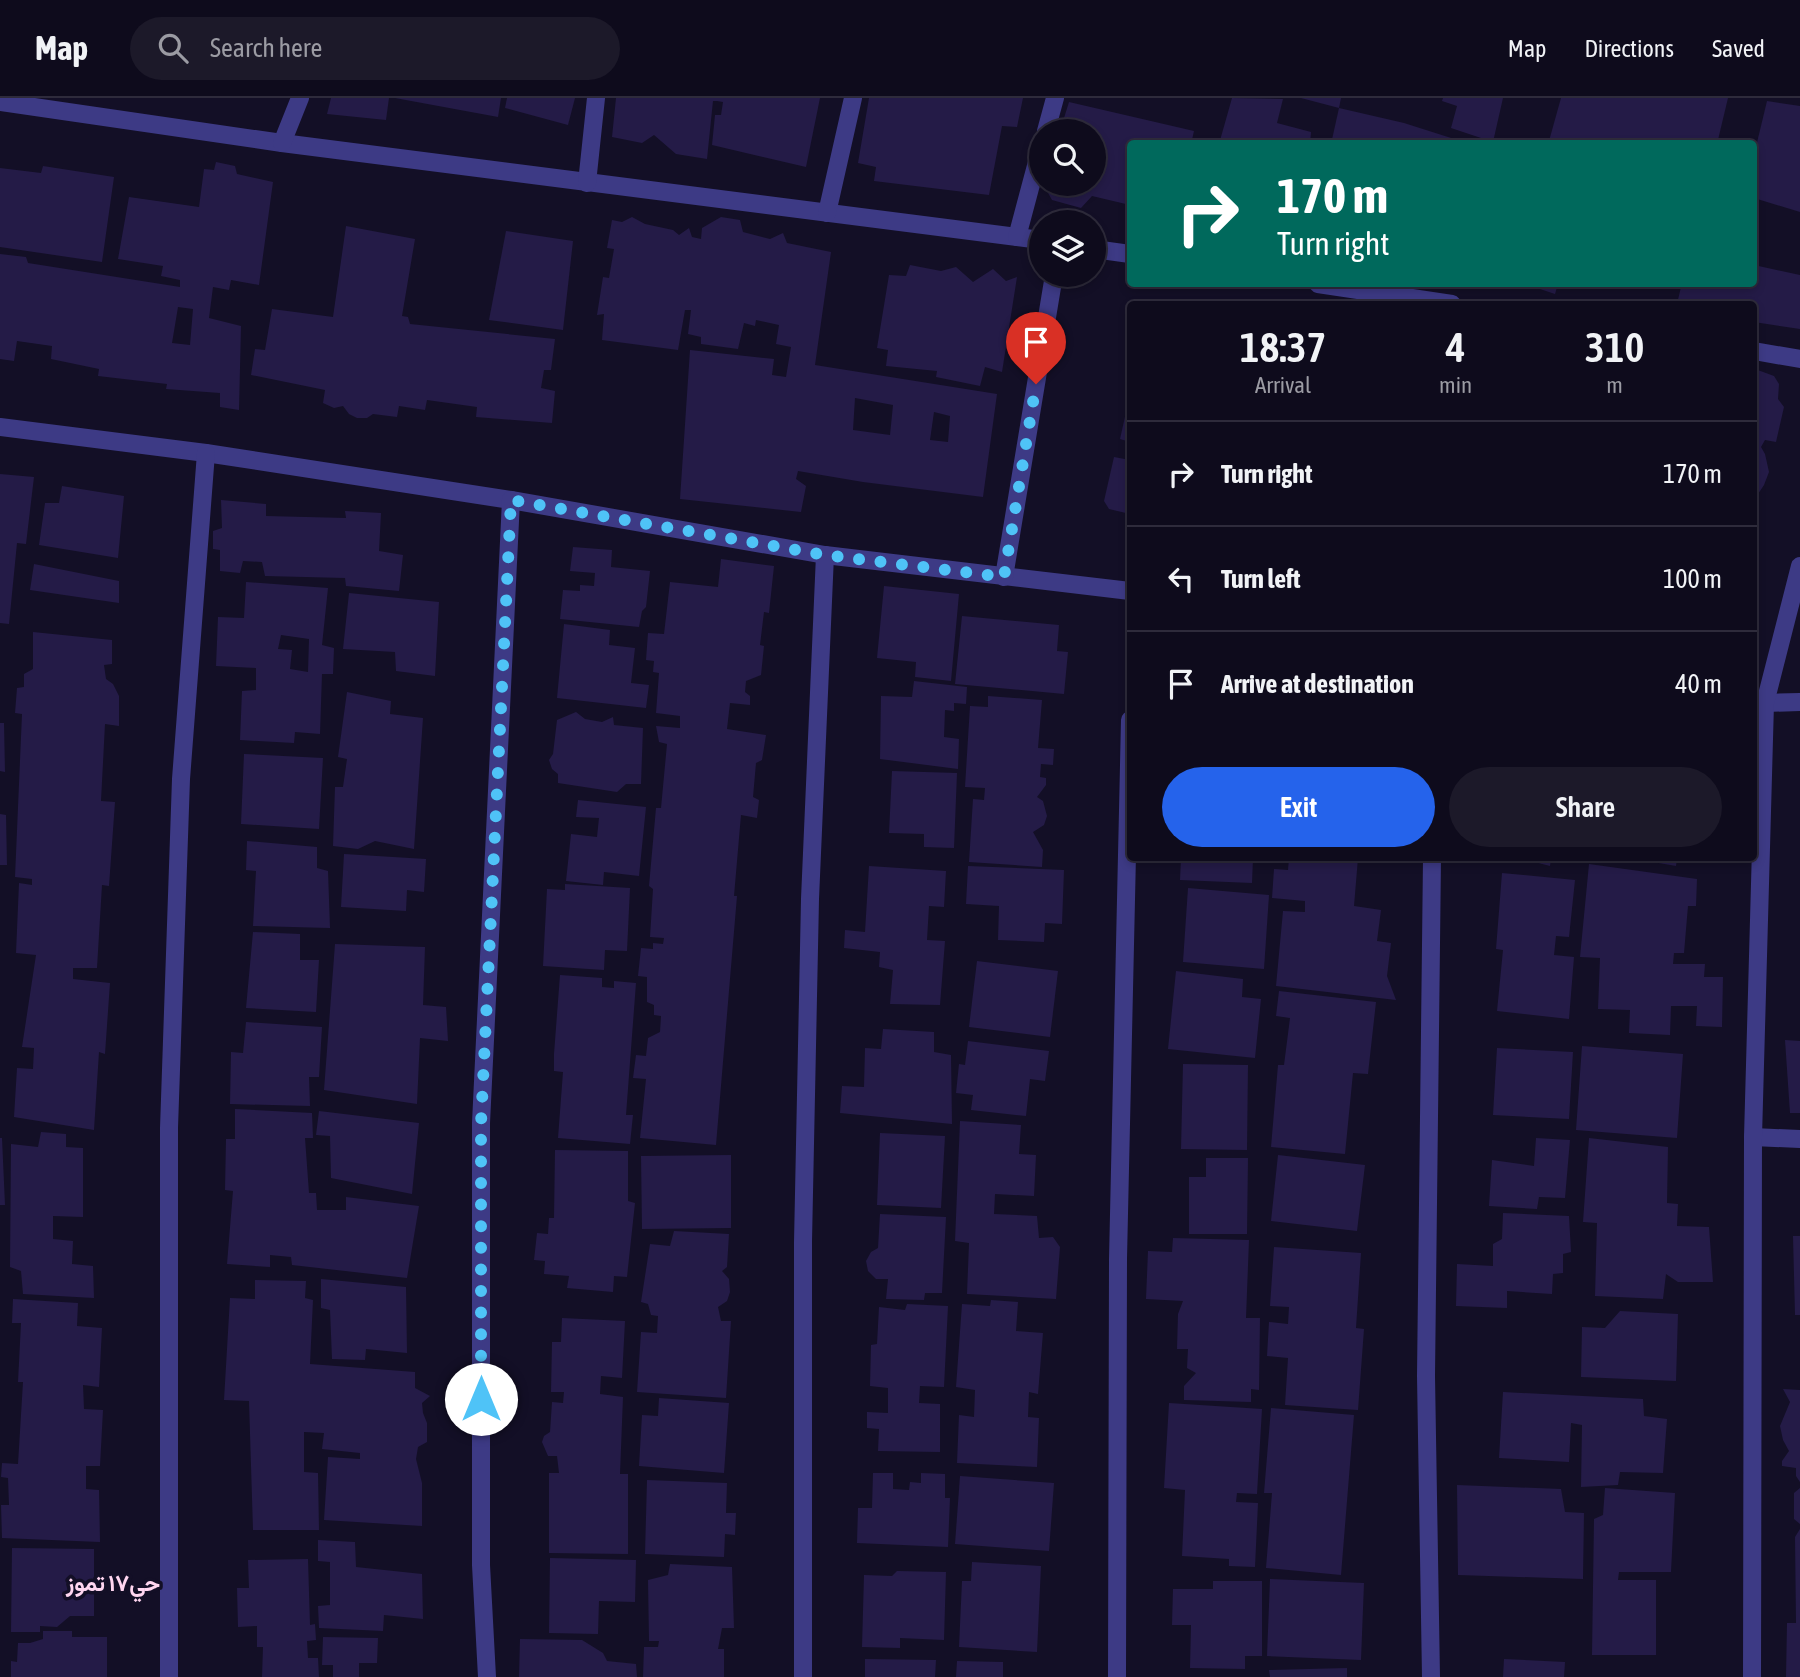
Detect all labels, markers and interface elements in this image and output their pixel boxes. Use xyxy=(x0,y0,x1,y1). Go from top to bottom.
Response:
search box xyxy=(130,17,620,80)
text: Map xyxy=(35,29,88,67)
icon: search xyxy=(154,29,192,67)
text: Search here xyxy=(210,33,322,63)
text: Map xyxy=(1508,35,1546,62)
text: Directions xyxy=(1584,35,1674,62)
text: Saved xyxy=(1712,35,1765,62)
map controls xyxy=(1029,119,1106,287)
button: search xyxy=(1029,119,1106,196)
text: 170 m xyxy=(1277,167,1388,223)
icon: right xyxy=(1162,168,1253,259)
button: layers xyxy=(1029,210,1106,287)
text: Turn right xyxy=(1277,225,1390,262)
pin xyxy=(1006,312,1066,384)
icon: arrive xyxy=(1017,323,1055,361)
text: 18:37 xyxy=(1240,323,1326,371)
text: 4 xyxy=(1446,323,1465,371)
text: 310 xyxy=(1585,323,1644,371)
text: Arrival xyxy=(1255,372,1311,398)
text: min xyxy=(1439,372,1472,398)
text: m xyxy=(1606,372,1623,398)
icon: right xyxy=(1162,455,1200,493)
text: Turn right xyxy=(1221,459,1312,489)
text: 170 m xyxy=(1663,459,1722,489)
icon: left xyxy=(1162,560,1200,598)
text: Turn left xyxy=(1221,564,1301,594)
text: 100 m xyxy=(1663,564,1722,594)
icon: arrive xyxy=(1162,665,1200,703)
text: Arrive at destination xyxy=(1221,669,1414,699)
text: 40 m xyxy=(1675,669,1722,699)
button: Exit xyxy=(1162,767,1435,847)
button: Share xyxy=(1449,767,1722,847)
position arrow xyxy=(444,1362,518,1436)
district label: حي۱۷ تموز xyxy=(65,1570,160,1603)

